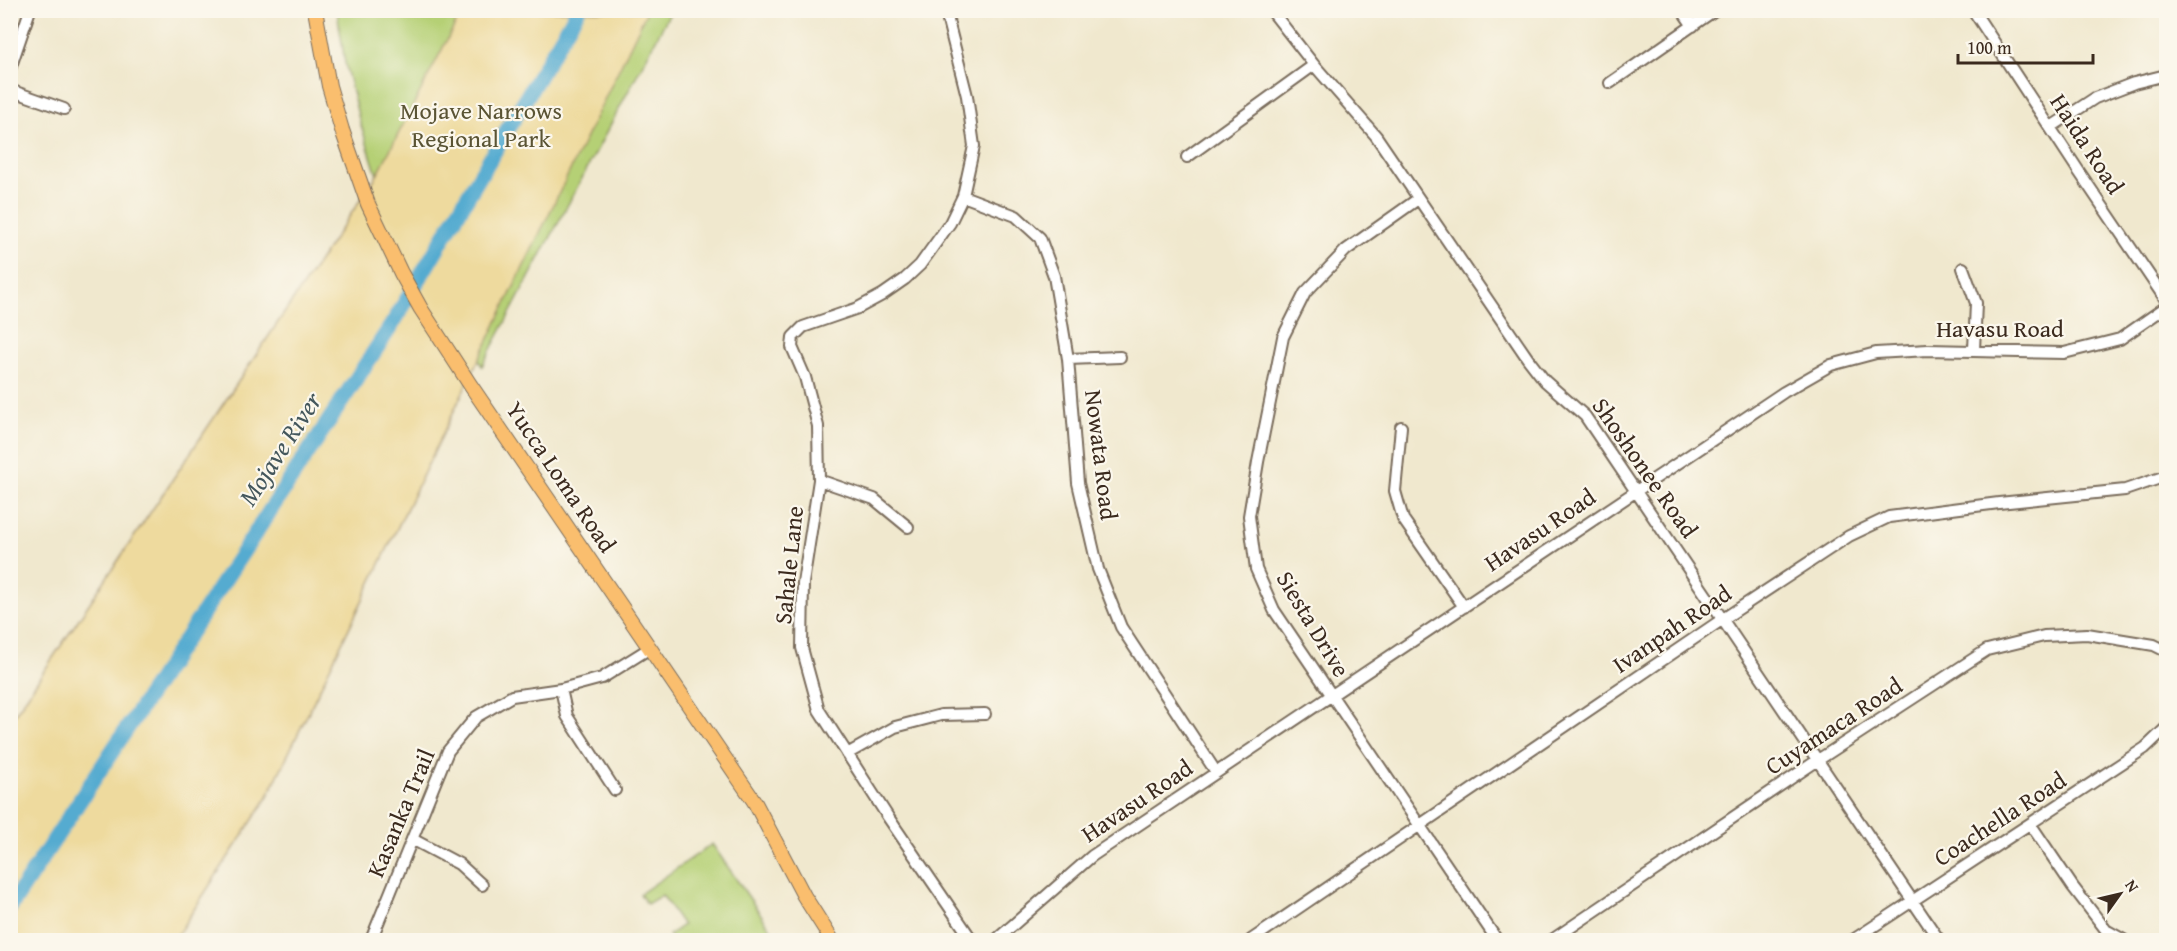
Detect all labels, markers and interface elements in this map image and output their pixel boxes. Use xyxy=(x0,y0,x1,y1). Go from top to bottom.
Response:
scale bar xyxy=(1958,27,2093,65)
text: 100 m xyxy=(1967,34,2012,61)
street label: Haida Road xyxy=(2042,87,2133,201)
park label: Mojave Narrows Regional Park xyxy=(400,93,562,156)
street label: Havasu Road xyxy=(1936,311,2064,346)
water label: Mojave River xyxy=(228,383,332,513)
street label: Nowata Road xyxy=(1076,388,1127,522)
street label: Shoshonee Road xyxy=(1584,390,1707,545)
street label: Yucca Loma Road xyxy=(498,394,625,559)
street label: Havasu Road xyxy=(1477,479,1603,580)
street label: Sahale Lane xyxy=(765,504,812,626)
street label: Siesta Drive xyxy=(1268,564,1359,683)
street label: Ivanpah Road xyxy=(1605,576,1738,681)
street label: Cuyamaca Road xyxy=(1758,668,1909,783)
street label: Kasanka Trail xyxy=(358,743,443,883)
street label: Havasu Road xyxy=(1074,750,1200,851)
street label: Coachella Road xyxy=(1926,762,2073,875)
north arrow xyxy=(2090,864,2150,924)
text: N xyxy=(2119,874,2146,897)

